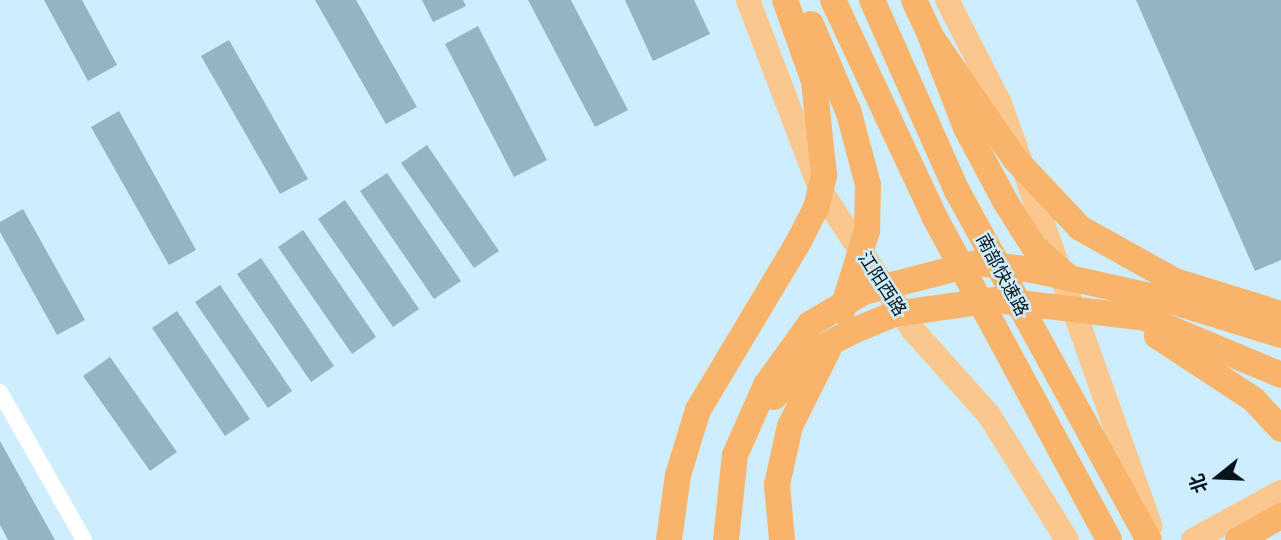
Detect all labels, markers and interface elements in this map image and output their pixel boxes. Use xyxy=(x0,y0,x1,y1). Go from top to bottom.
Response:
street label: 南部快速路 xyxy=(971,230,1033,320)
street label: 江阳西路 xyxy=(853,248,911,320)
north arrow xyxy=(1183,442,1253,512)
text: 北 xyxy=(1181,470,1214,497)

